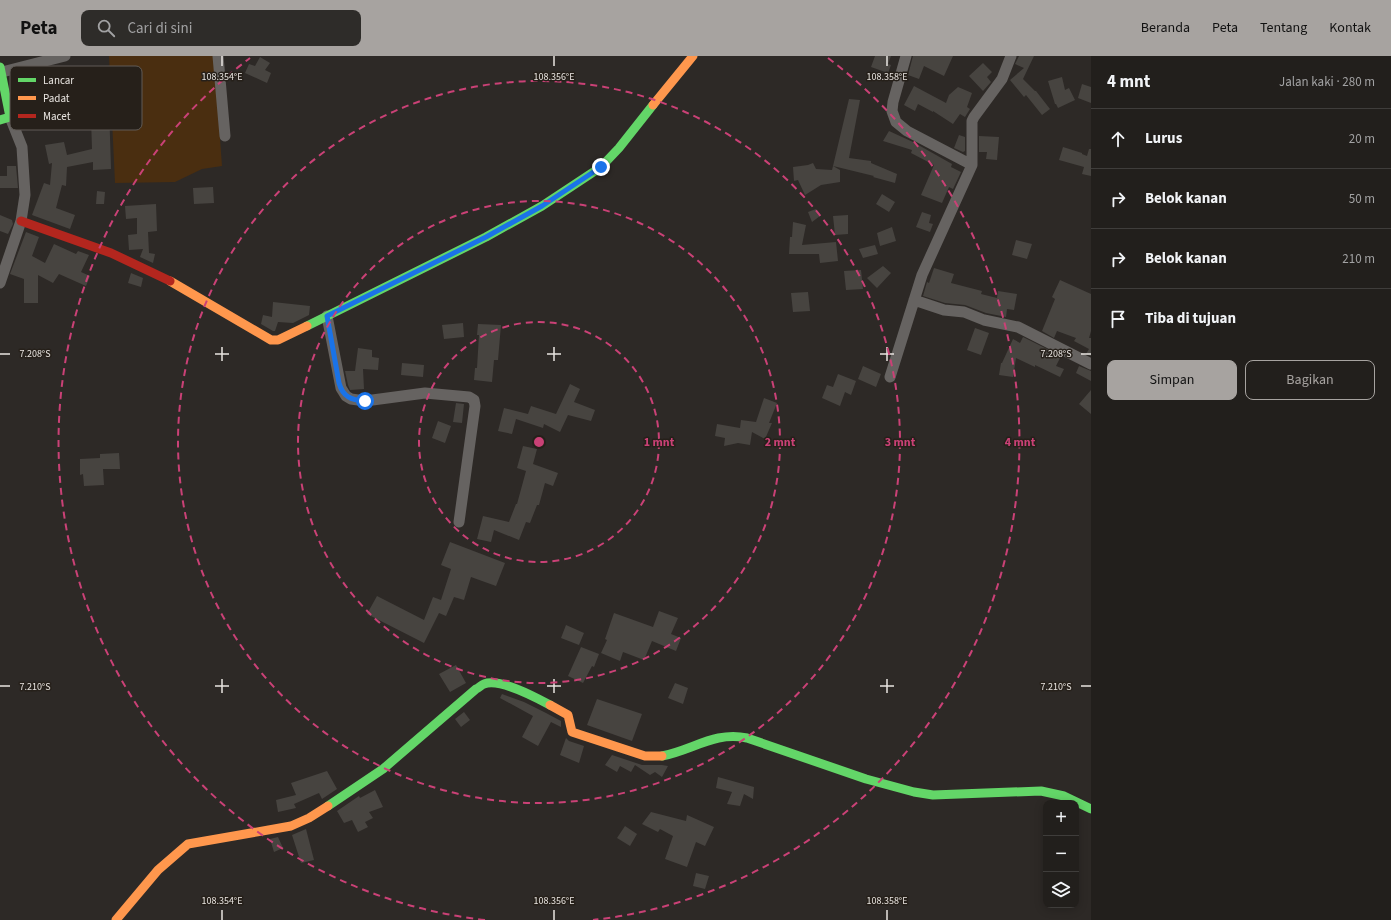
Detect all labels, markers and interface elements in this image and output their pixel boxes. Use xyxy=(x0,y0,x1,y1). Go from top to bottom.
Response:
search box xyxy=(81,10,361,46)
text: Peta xyxy=(20,15,57,42)
icon: search xyxy=(95,17,117,39)
text: Cari di sini xyxy=(127,18,192,39)
text: Beranda xyxy=(1141,18,1190,38)
text: Peta xyxy=(1212,18,1238,38)
text: Tentang xyxy=(1260,18,1307,38)
text: Kontak xyxy=(1329,18,1371,38)
legend xyxy=(10,66,142,130)
text: 108.354°E xyxy=(202,70,242,84)
text: 108.356°E xyxy=(534,70,574,84)
text: 108.358°E xyxy=(867,70,907,84)
text: 4 mnt xyxy=(1107,70,1150,94)
text: Lancar xyxy=(43,73,74,88)
text: Jalan kaki · 280 m xyxy=(1279,73,1375,91)
text: Padat xyxy=(43,91,70,106)
text: Macet xyxy=(43,109,71,124)
icon: ahead xyxy=(1107,128,1129,150)
text: Lurus xyxy=(1145,128,1182,149)
text: 20 m xyxy=(1349,130,1375,148)
route end xyxy=(592,158,610,176)
icon: right xyxy=(1107,188,1129,210)
text: Belok kanan xyxy=(1145,188,1227,209)
text: 50 m xyxy=(1349,190,1375,208)
icon: right xyxy=(1107,248,1129,270)
text: Belok kanan xyxy=(1145,248,1227,269)
text: 210 m xyxy=(1342,250,1375,268)
icon: arrive xyxy=(1107,308,1129,330)
text: Tiba di tujuan xyxy=(1145,308,1236,329)
text: 7.208°S xyxy=(19,347,51,361)
text: 7.208°S xyxy=(1040,347,1072,361)
button: Simpan xyxy=(1107,360,1237,400)
button: Bagikan xyxy=(1245,360,1375,400)
route start xyxy=(356,392,374,410)
text: 1 mnt xyxy=(644,434,675,451)
text: 2 mnt xyxy=(765,434,796,451)
text: 3 mnt xyxy=(885,434,916,451)
text: 4 mnt xyxy=(1005,434,1036,451)
centre of rings xyxy=(532,435,546,449)
text: 7.210°S xyxy=(19,680,51,694)
text: 7.210°S xyxy=(1040,680,1072,694)
map controls xyxy=(1043,800,1079,908)
button: + xyxy=(1043,800,1079,836)
button: − xyxy=(1043,836,1079,872)
button: layers xyxy=(1043,872,1079,908)
text: 108.354°E xyxy=(202,894,242,908)
text: 108.356°E xyxy=(534,894,574,908)
text: 108.358°E xyxy=(867,894,907,908)

